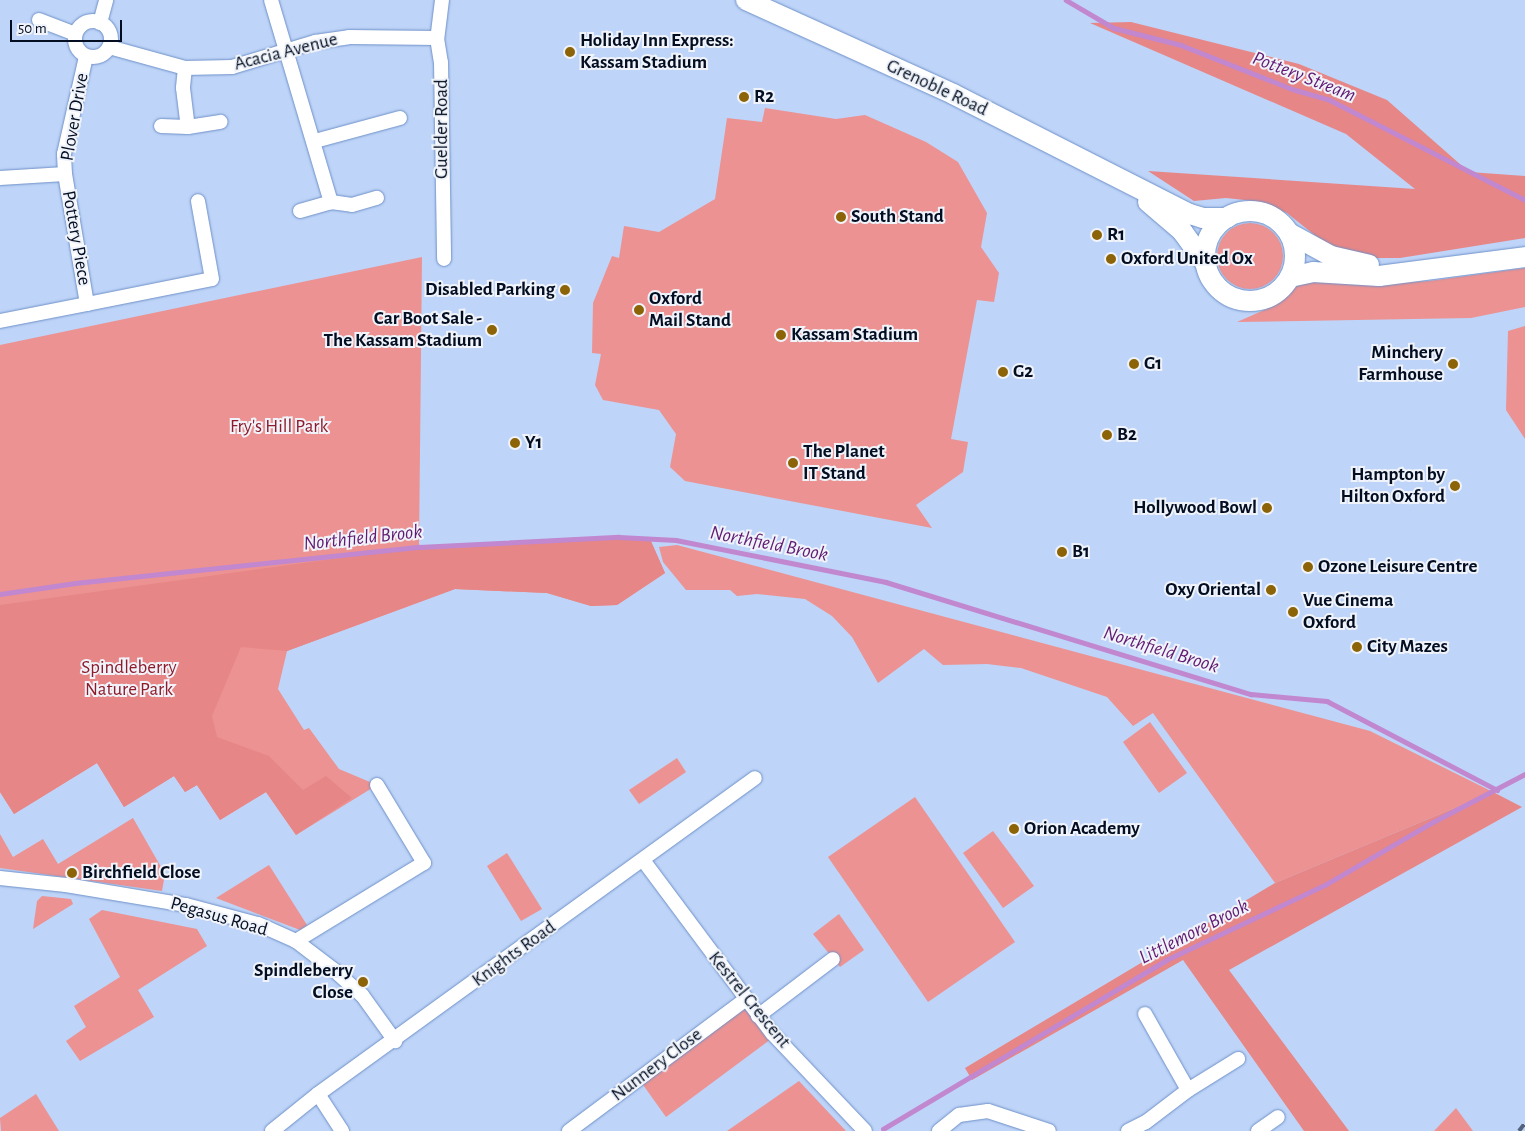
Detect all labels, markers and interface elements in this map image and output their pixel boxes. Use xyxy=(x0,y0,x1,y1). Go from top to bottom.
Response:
scale bar xyxy=(12,10,125,42)
text: 50 m xyxy=(18,21,47,36)
street label: Acacia Avenue xyxy=(232,28,340,76)
place label: Holiday Inn Express: Kassam Stadium xyxy=(580,30,734,74)
marker: Holiday Inn Express: Kassam Stadium xyxy=(564,46,576,58)
water label: Pottery Stream xyxy=(1249,46,1359,108)
street label: Grenoble Road xyxy=(883,55,991,121)
street label: Plover Drive xyxy=(56,71,94,163)
street label: Guelder Road xyxy=(431,79,453,179)
place label: R2 xyxy=(754,86,774,108)
marker: R2 xyxy=(738,91,750,103)
street label: Pottery Piece xyxy=(56,189,96,287)
place label: South Stand xyxy=(851,206,944,228)
marker: South Stand xyxy=(835,211,847,223)
place label: R1 xyxy=(1107,224,1125,246)
marker: R1 xyxy=(1091,229,1103,241)
place label: Oxford United Ox xyxy=(1121,248,1253,270)
marker: Oxford United Ox xyxy=(1105,253,1117,265)
place label: Disabled Parking xyxy=(425,279,555,301)
marker: Disabled Parking xyxy=(559,284,571,296)
place label: Oxford Mail Stand xyxy=(649,288,731,332)
marker: Oxford Mail Stand xyxy=(633,304,645,316)
place label: Car Boot Sale - The Kassam Stadium xyxy=(323,308,482,352)
marker: Car Boot Sale - The Kassam Stadium xyxy=(486,324,498,336)
place label: Kassam Stadium xyxy=(791,324,918,346)
marker: Kassam Stadium xyxy=(775,329,787,341)
place label: Minchery Farmhouse xyxy=(1358,342,1443,386)
place label: G1 xyxy=(1144,353,1162,375)
marker: G1 xyxy=(1128,358,1140,370)
marker: Minchery Farmhouse xyxy=(1447,358,1459,370)
place label: G2 xyxy=(1013,361,1033,383)
marker: G2 xyxy=(997,366,1009,378)
park label: Fry's Hill Park xyxy=(230,416,328,438)
place label: B2 xyxy=(1117,424,1137,446)
marker: B2 xyxy=(1101,429,1113,441)
place label: Y1 xyxy=(525,432,542,454)
marker: Y1 xyxy=(509,437,521,449)
place label: The Planet IT Stand xyxy=(803,441,885,485)
marker: The Planet IT Stand xyxy=(787,457,799,469)
place label: Hampton by Hilton Oxford xyxy=(1340,464,1445,508)
marker: Hampton by Hilton Oxford xyxy=(1449,480,1461,492)
place label: Hollywood Bowl xyxy=(1133,497,1257,519)
marker: Hollywood Bowl xyxy=(1261,502,1273,514)
water label: Northfield Brook xyxy=(302,520,424,556)
water label: Northfield Brook xyxy=(708,521,830,567)
place label: B1 xyxy=(1072,541,1090,563)
marker: B1 xyxy=(1056,546,1068,558)
place label: Ozone Leisure Centre xyxy=(1318,556,1477,578)
marker: Ozone Leisure Centre xyxy=(1302,561,1314,573)
place label: Oxy Oriental xyxy=(1165,579,1261,601)
marker: Oxy Oriental xyxy=(1265,584,1277,596)
place label: Vue Cinema Oxford xyxy=(1303,590,1393,634)
marker: Vue Cinema Oxford xyxy=(1287,606,1299,618)
water label: Northfield Brook xyxy=(1100,621,1222,679)
place label: City Mazes xyxy=(1367,636,1448,658)
marker: City Mazes xyxy=(1351,641,1363,653)
park label: Spindleberry Nature Park xyxy=(81,657,177,701)
place label: Orion Academy xyxy=(1024,818,1140,840)
marker: Orion Academy xyxy=(1008,823,1020,835)
place label: Birchfield Close xyxy=(82,862,200,884)
marker: Birchfield Close xyxy=(66,867,78,879)
street label: Pegasus Road xyxy=(168,892,270,942)
water label: Littlemore Brook xyxy=(1135,894,1253,970)
street label: Knights Road xyxy=(468,916,560,992)
street label: Kestrel Crescent xyxy=(703,947,795,1053)
place label: Spindleberry Close xyxy=(254,960,353,1004)
marker: Spindleberry Close xyxy=(357,976,369,988)
street label: Nunnery Close xyxy=(607,1023,707,1107)

